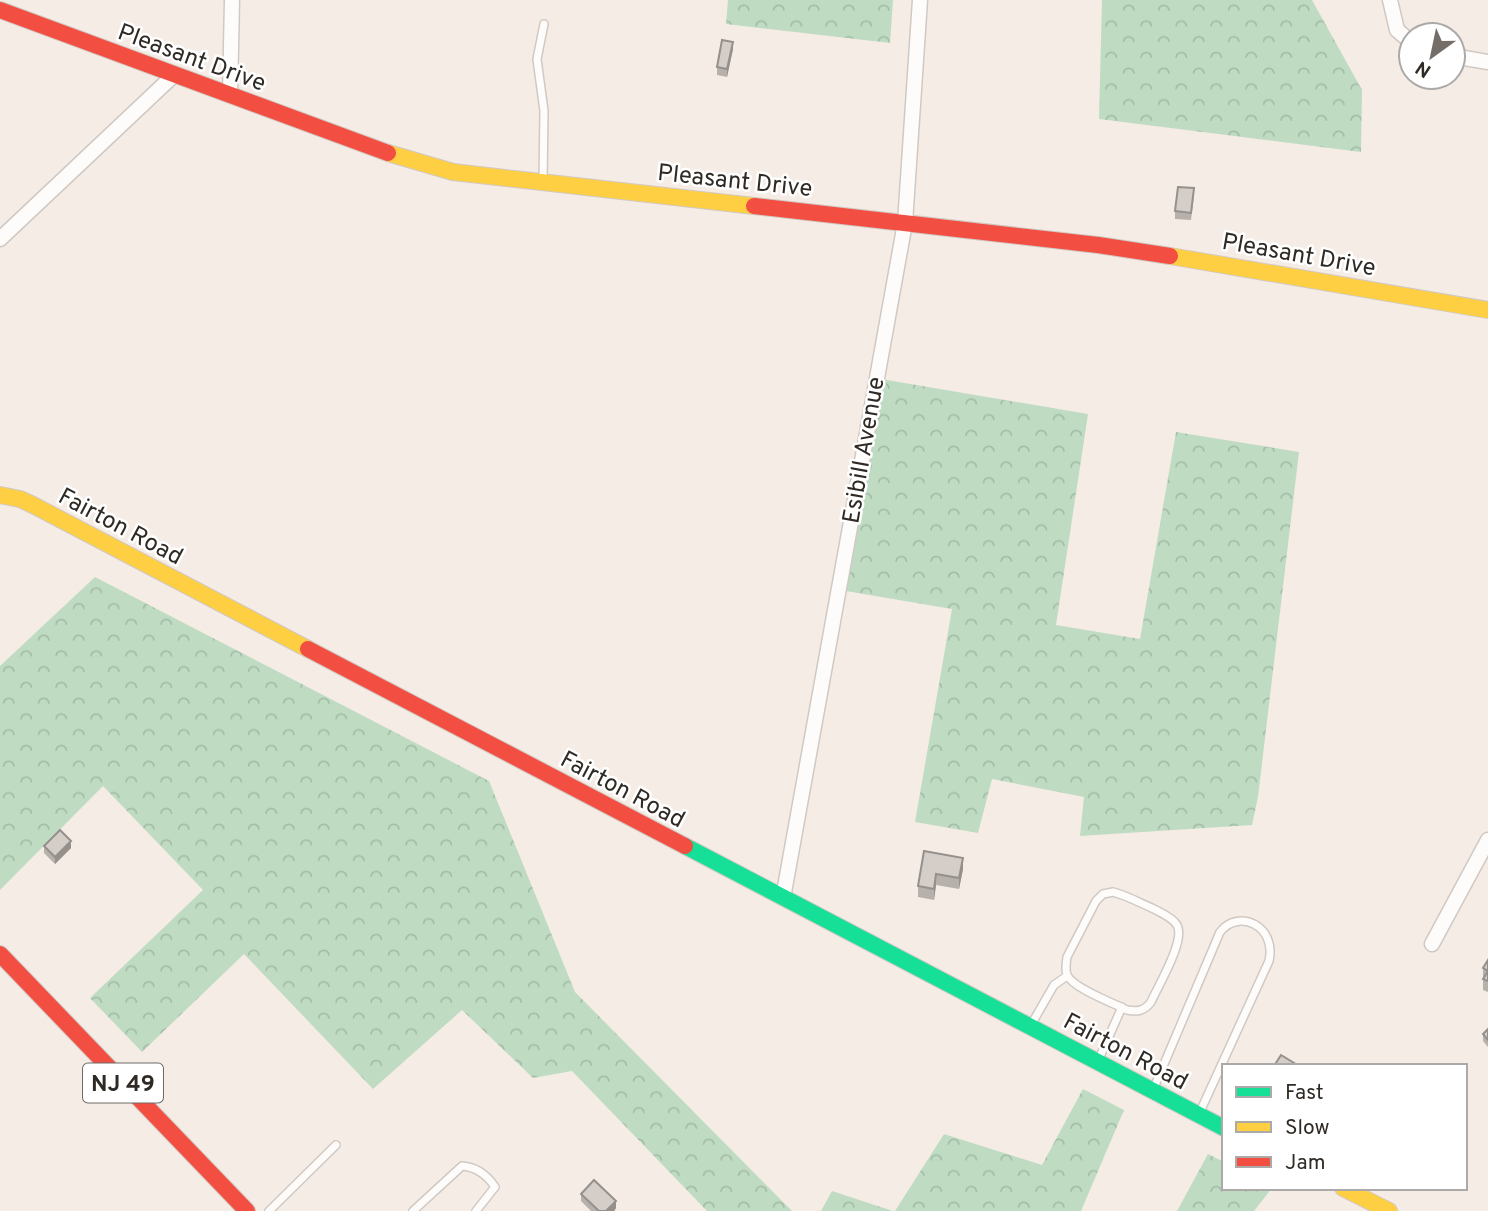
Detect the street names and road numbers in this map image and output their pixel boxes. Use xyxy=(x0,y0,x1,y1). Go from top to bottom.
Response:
street label: Pleasant Drive xyxy=(113,18,270,100)
street label: Pleasant Drive xyxy=(656,159,814,205)
street label: Pleasant Drive xyxy=(1219,228,1378,284)
street label: Esibill Avenue xyxy=(837,375,893,526)
street label: Fairton Road xyxy=(53,482,188,573)
street label: Fairton Road xyxy=(555,745,690,836)
street label: Fairton Road xyxy=(1058,1007,1193,1098)
road number: NJ 49 xyxy=(83,1064,163,1102)

